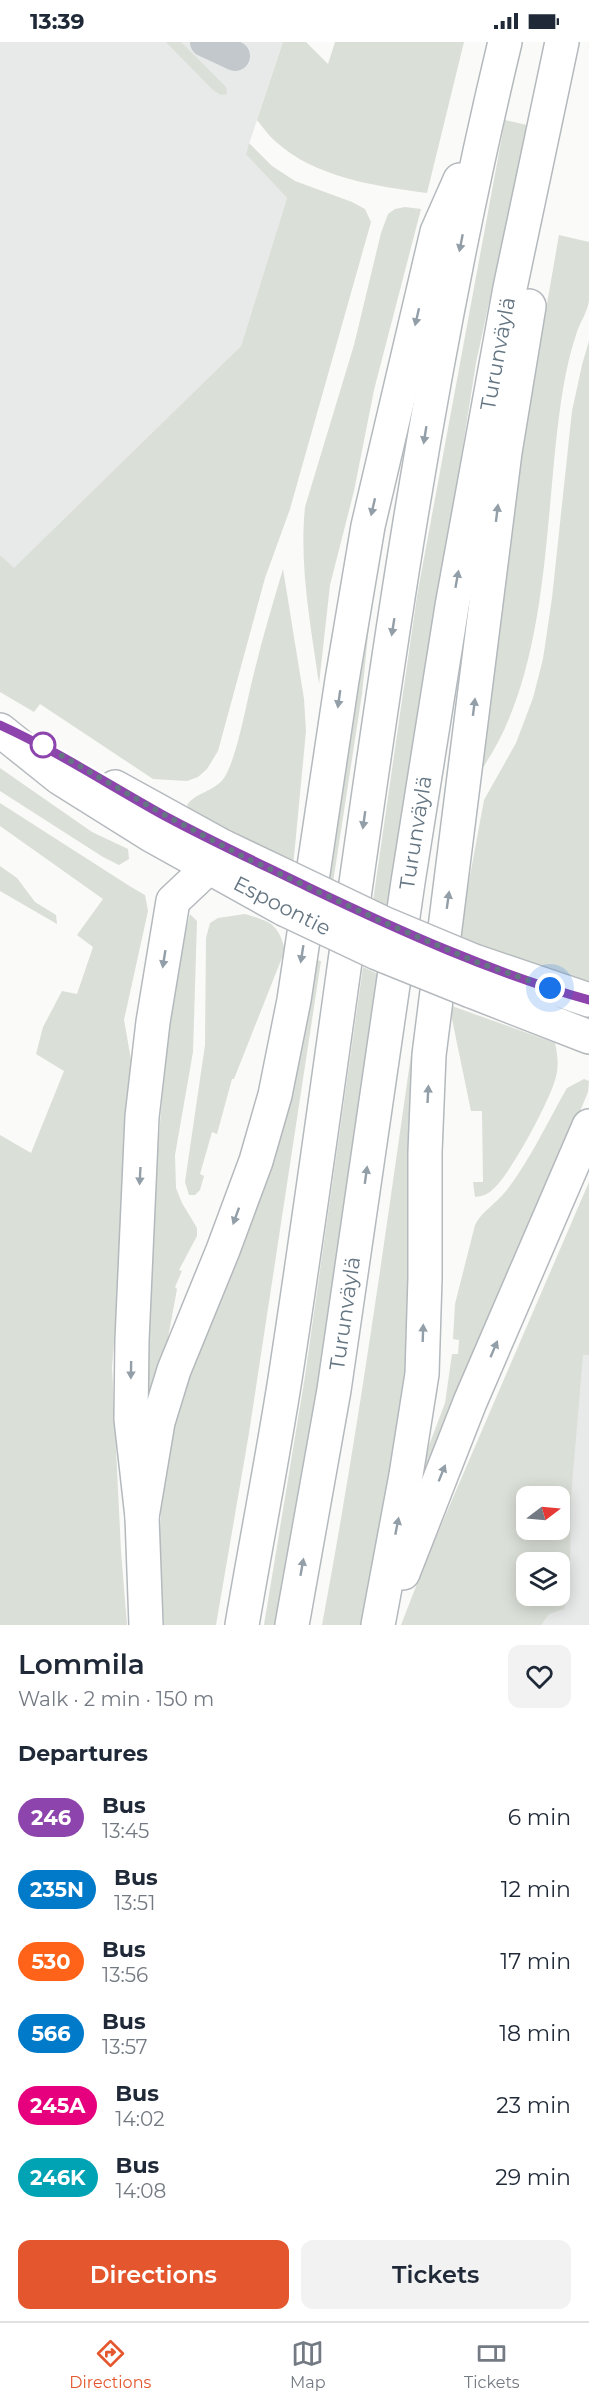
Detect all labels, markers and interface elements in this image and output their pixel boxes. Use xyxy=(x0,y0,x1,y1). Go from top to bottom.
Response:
text: 13:39 xyxy=(30,8,84,35)
one-way arrow xyxy=(456,234,465,253)
street label: Turunväylä xyxy=(475,295,520,412)
one-way arrow xyxy=(412,308,421,327)
one-way arrow xyxy=(420,425,429,444)
one-way arrow xyxy=(367,498,377,516)
one-way arrow xyxy=(492,504,502,523)
one-way arrow xyxy=(453,569,462,588)
one-way arrow xyxy=(388,618,397,637)
one-way arrow xyxy=(335,689,344,708)
one-way arrow xyxy=(469,697,479,716)
unlabelled marker xyxy=(30,732,56,758)
street label: Turunväylä xyxy=(394,774,437,891)
one-way arrow xyxy=(360,811,369,830)
street label: Espoontie xyxy=(229,870,335,941)
one-way arrow xyxy=(444,891,453,910)
one-way arrow xyxy=(297,945,306,964)
one-way arrow xyxy=(159,949,168,968)
your location xyxy=(535,973,565,1003)
one-way arrow xyxy=(423,1084,432,1103)
one-way arrow xyxy=(361,1165,370,1184)
one-way arrow xyxy=(135,1166,144,1185)
one-way arrow xyxy=(231,1207,240,1225)
street label: Turunväylä xyxy=(324,1255,365,1372)
one-way arrow xyxy=(419,1324,428,1343)
one-way arrow xyxy=(489,1340,498,1357)
one-way arrow xyxy=(126,1361,136,1380)
one-way arrow xyxy=(438,1464,448,1482)
north arrow xyxy=(516,1486,570,1540)
map controls xyxy=(516,1486,570,1606)
one-way arrow xyxy=(393,1517,402,1536)
button: layers xyxy=(516,1552,570,1606)
one-way arrow xyxy=(298,1558,307,1577)
button: heart xyxy=(508,1645,571,1708)
text: Lommila xyxy=(18,1647,145,1681)
text: Walk · 2 min · 150 m xyxy=(18,1687,214,1711)
text: Departures xyxy=(18,1740,148,1767)
text: Bus xyxy=(102,1792,146,1819)
text: 6 min xyxy=(508,1804,571,1831)
text: 246 xyxy=(31,1805,71,1830)
text: 13:45 xyxy=(102,1819,149,1843)
text: Bus xyxy=(114,1864,158,1891)
text: 12 min xyxy=(501,1876,571,1903)
text: 235N xyxy=(30,1877,84,1902)
text: 13:51 xyxy=(114,1891,155,1915)
text: Bus xyxy=(102,1936,146,1963)
text: 17 min xyxy=(500,1948,571,1975)
text: 530 xyxy=(31,1949,71,1974)
text: 13:56 xyxy=(102,1963,148,1987)
text: Bus xyxy=(102,2008,146,2035)
text: 18 min xyxy=(499,2020,571,2047)
text: 566 xyxy=(31,2021,71,2046)
text: 13:57 xyxy=(102,2035,148,2059)
text: Bus xyxy=(115,2080,159,2107)
text: 23 min xyxy=(496,2092,571,2119)
text: 245A xyxy=(30,2093,85,2118)
text: 14:02 xyxy=(115,2107,165,2131)
text: Bus xyxy=(116,2152,159,2179)
text: 29 min xyxy=(495,2164,571,2191)
text: 246K xyxy=(30,2165,86,2190)
text: 14:08 xyxy=(116,2179,166,2203)
button: Directions xyxy=(18,2240,289,2309)
button: Tickets xyxy=(301,2240,571,2309)
tab: Directions xyxy=(69,2337,151,2392)
tab: Map xyxy=(290,2337,325,2392)
tab: Tickets xyxy=(464,2337,520,2392)

